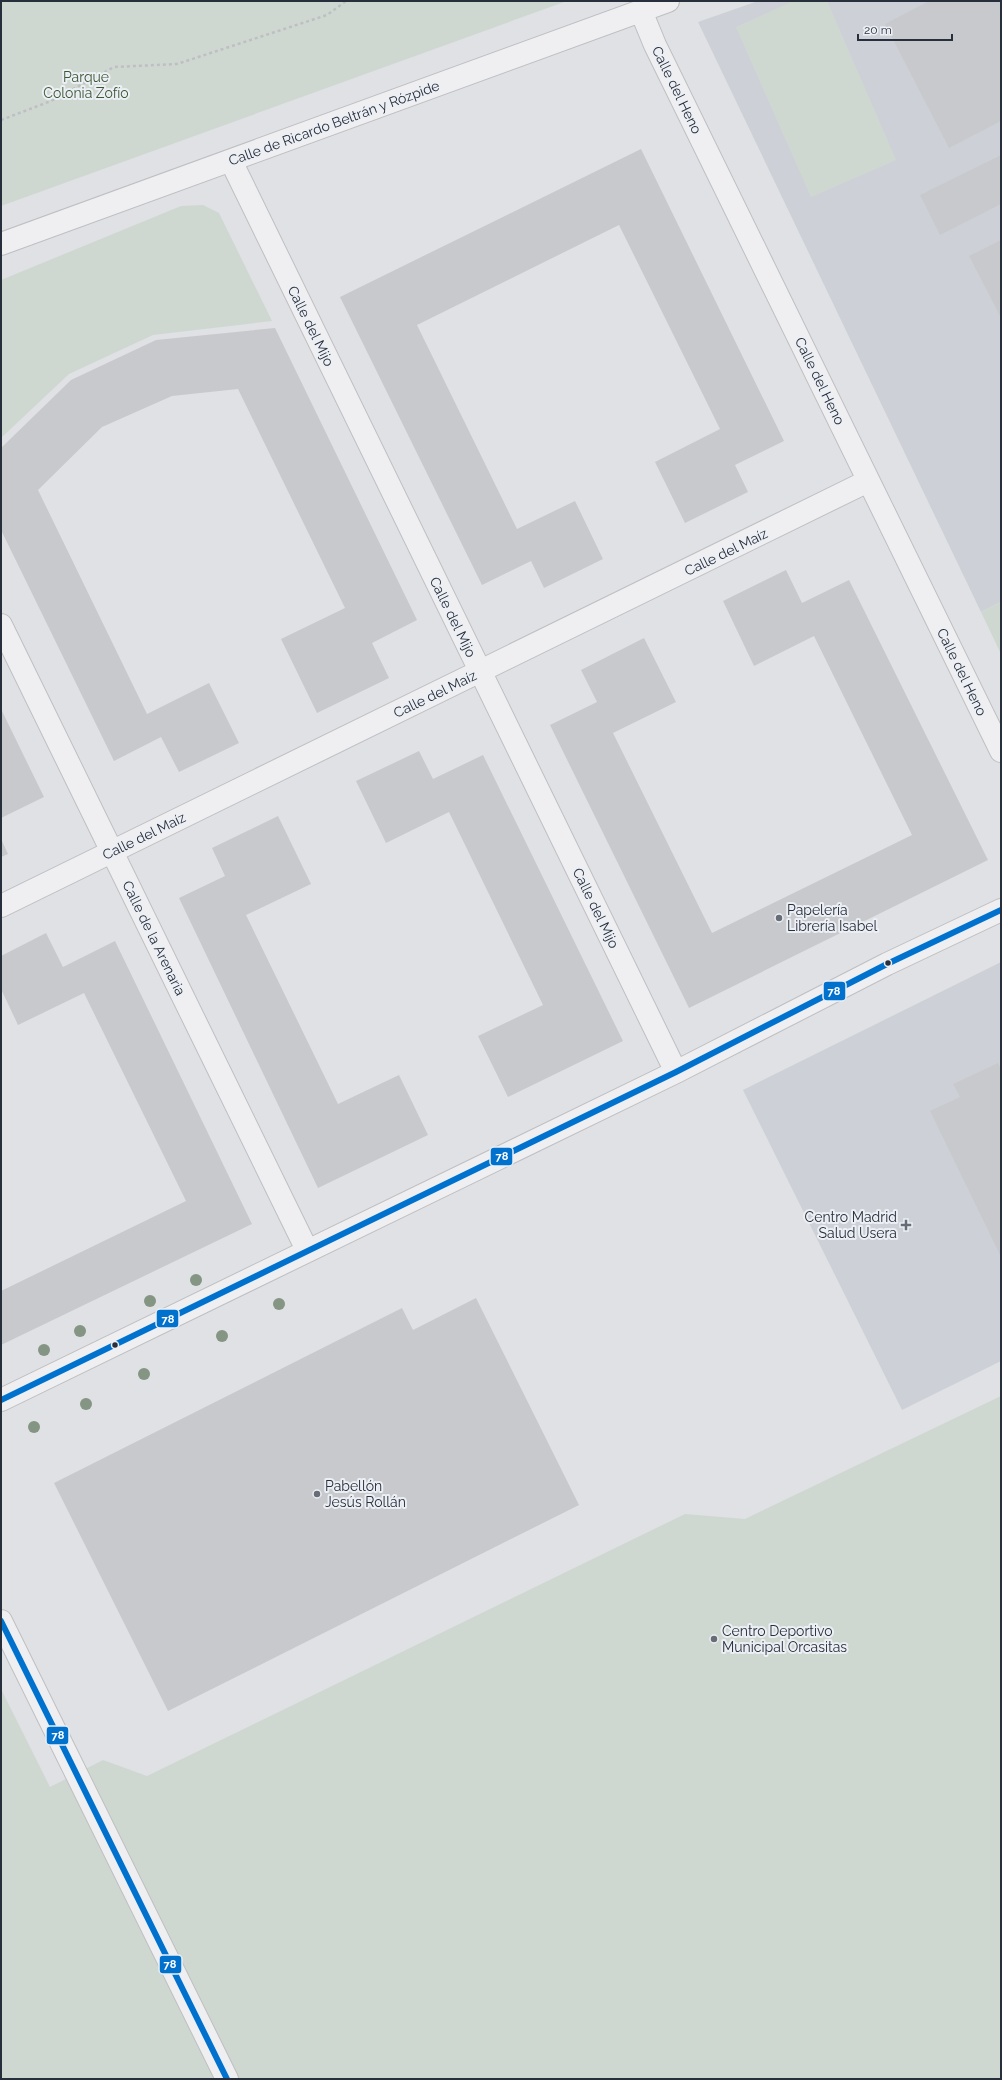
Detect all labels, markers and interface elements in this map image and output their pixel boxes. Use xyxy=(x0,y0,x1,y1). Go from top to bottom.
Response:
scale bar xyxy=(858,16,952,42)
text: 20 m xyxy=(864,23,892,37)
street label: Calle del Heno xyxy=(649,44,705,136)
park label: Parque Colonia Zofío xyxy=(43,69,129,101)
street label: Calle de Ricardo Beltrán y Rózpide xyxy=(226,77,442,169)
street label: Calle del Mijo xyxy=(285,283,337,369)
street label: Calle del Heno xyxy=(792,335,848,427)
street label: Calle del Maíz xyxy=(682,525,770,579)
street label: Calle del Mijo xyxy=(427,574,479,660)
street label: Calle del Heno xyxy=(934,626,990,718)
street label: Calle del Maíz xyxy=(391,667,479,721)
street label: Calle del Maíz xyxy=(100,809,188,863)
street label: Calle del Mijo xyxy=(570,865,622,951)
street label: Calle de la Arenaria xyxy=(119,878,189,998)
place label: Papelería Librería Isabel xyxy=(787,902,878,934)
marker: Papelería Librería Isabel xyxy=(774,913,784,923)
unlabelled marker xyxy=(883,958,893,968)
line badge: 78 xyxy=(823,981,846,1001)
text: 78 xyxy=(828,985,841,998)
line badge: 78 xyxy=(490,1147,513,1166)
text: 78 xyxy=(496,1150,509,1163)
place label: Centro Madrid Salud Usera xyxy=(805,1209,897,1241)
marker: Centro Madrid Salud Usera xyxy=(900,1219,912,1231)
line badge: 78 xyxy=(156,1309,179,1328)
text: 78 xyxy=(162,1313,175,1326)
unlabelled marker xyxy=(110,1340,120,1350)
place label: Pabellón Jesús Rollán xyxy=(325,1478,406,1510)
marker: Pabellón Jesús Rollán xyxy=(312,1489,322,1499)
place label: Centro Deportivo Municipal Orcasitas xyxy=(722,1623,847,1655)
marker: Centro Deportivo Municipal Orcasitas xyxy=(709,1634,719,1644)
line badge: 78 xyxy=(46,1726,69,1745)
text: 78 xyxy=(52,1729,65,1742)
line badge: 78 xyxy=(159,1955,182,1974)
text: 78 xyxy=(164,1958,177,1971)

